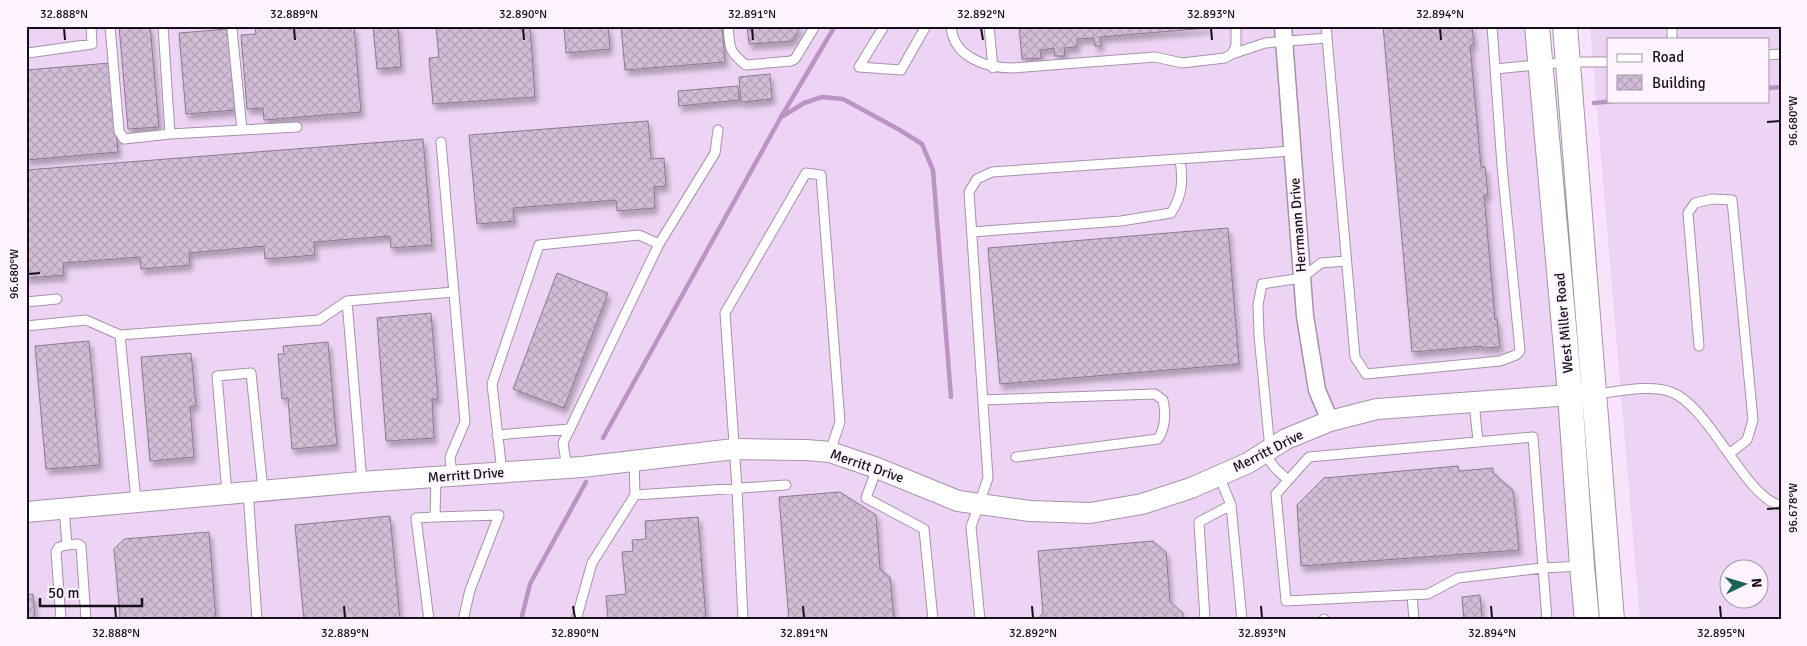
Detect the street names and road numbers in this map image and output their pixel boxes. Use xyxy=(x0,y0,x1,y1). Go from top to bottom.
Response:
street label: Herrmann Drive xyxy=(1286,177,1310,273)
street label: West Miller Road xyxy=(1551,272,1577,374)
street label: Merritt Drive xyxy=(1230,426,1306,476)
street label: Merritt Drive xyxy=(828,445,906,487)
street label: Merritt Drive xyxy=(427,464,505,486)

